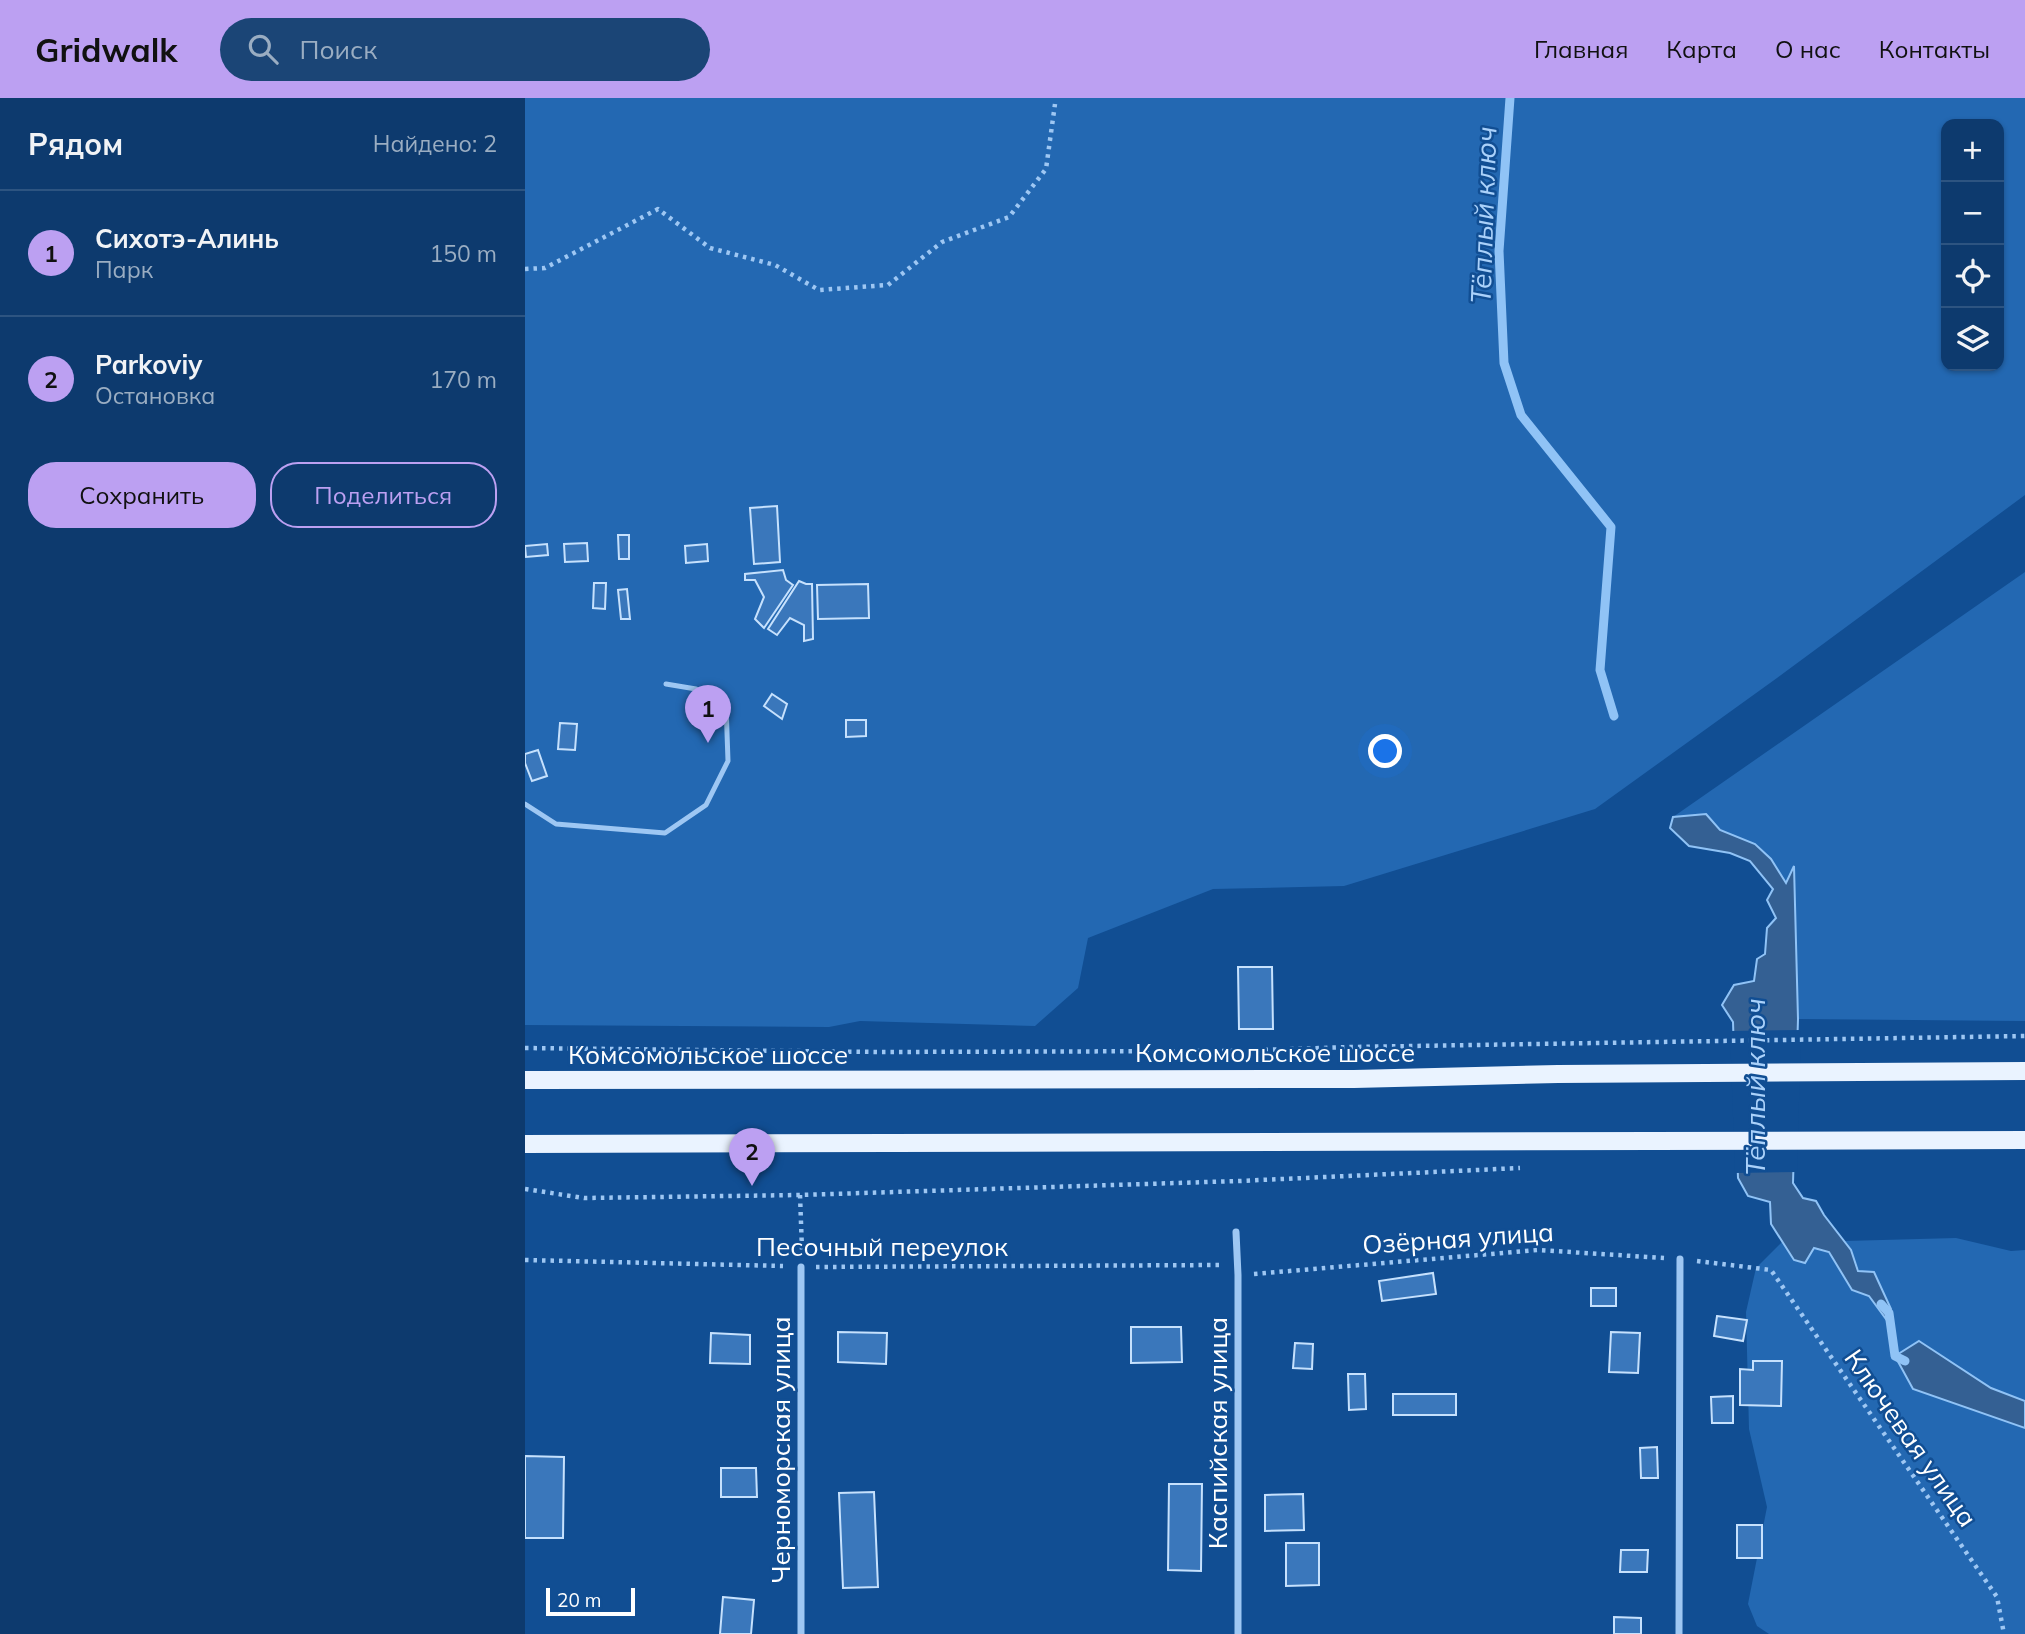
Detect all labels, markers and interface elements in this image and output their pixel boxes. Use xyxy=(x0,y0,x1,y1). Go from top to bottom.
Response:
search box xyxy=(220,18,710,81)
text: Gridwalk xyxy=(35,29,178,70)
icon: search xyxy=(244,30,282,68)
text: Поиск xyxy=(300,33,377,66)
text: Главная xyxy=(1534,34,1628,64)
text: Карта xyxy=(1666,34,1737,64)
text: О нас xyxy=(1775,34,1841,64)
text: Контакты xyxy=(1879,34,1990,64)
map controls xyxy=(1941,119,2004,371)
button: + xyxy=(1941,119,2004,182)
text: Рядом xyxy=(28,125,123,163)
water label: Тёплый ключ xyxy=(1462,126,1504,304)
text: Найдено: 2 xyxy=(373,129,497,158)
button: − xyxy=(1941,182,2004,245)
text: Сихотэ-Алинь xyxy=(95,222,279,255)
text: 1 xyxy=(44,239,58,268)
text: 150 m xyxy=(429,239,497,268)
button: locate xyxy=(1941,245,2004,308)
text: Парк xyxy=(95,255,153,284)
button: layers xyxy=(1941,308,2004,371)
text: Parkoviy xyxy=(95,348,202,381)
text: 2 xyxy=(44,365,58,394)
text: 170 m xyxy=(429,365,497,394)
text: Остановка xyxy=(95,381,215,410)
button: Сохранить xyxy=(28,462,256,528)
button: Поделиться xyxy=(270,462,497,528)
pin: 1 xyxy=(685,685,731,743)
your location xyxy=(1368,734,1402,768)
water label: Тёплый ключ xyxy=(1737,998,1772,1176)
street label: Комсомольское шоссе xyxy=(1135,1036,1415,1069)
street label: Комсомольское шоссе xyxy=(568,1038,848,1071)
pin: 2 xyxy=(729,1128,775,1186)
street label: Озёрная улица xyxy=(1361,1215,1555,1261)
street label: Песочный переулок xyxy=(756,1230,1008,1263)
street label: Черноморская улица xyxy=(764,1316,797,1584)
street label: Каспийская улица xyxy=(1201,1317,1234,1549)
street label: Ключевая улица xyxy=(1838,1343,1984,1533)
scale bar xyxy=(546,1585,635,1617)
text: 20 m xyxy=(557,1588,601,1612)

